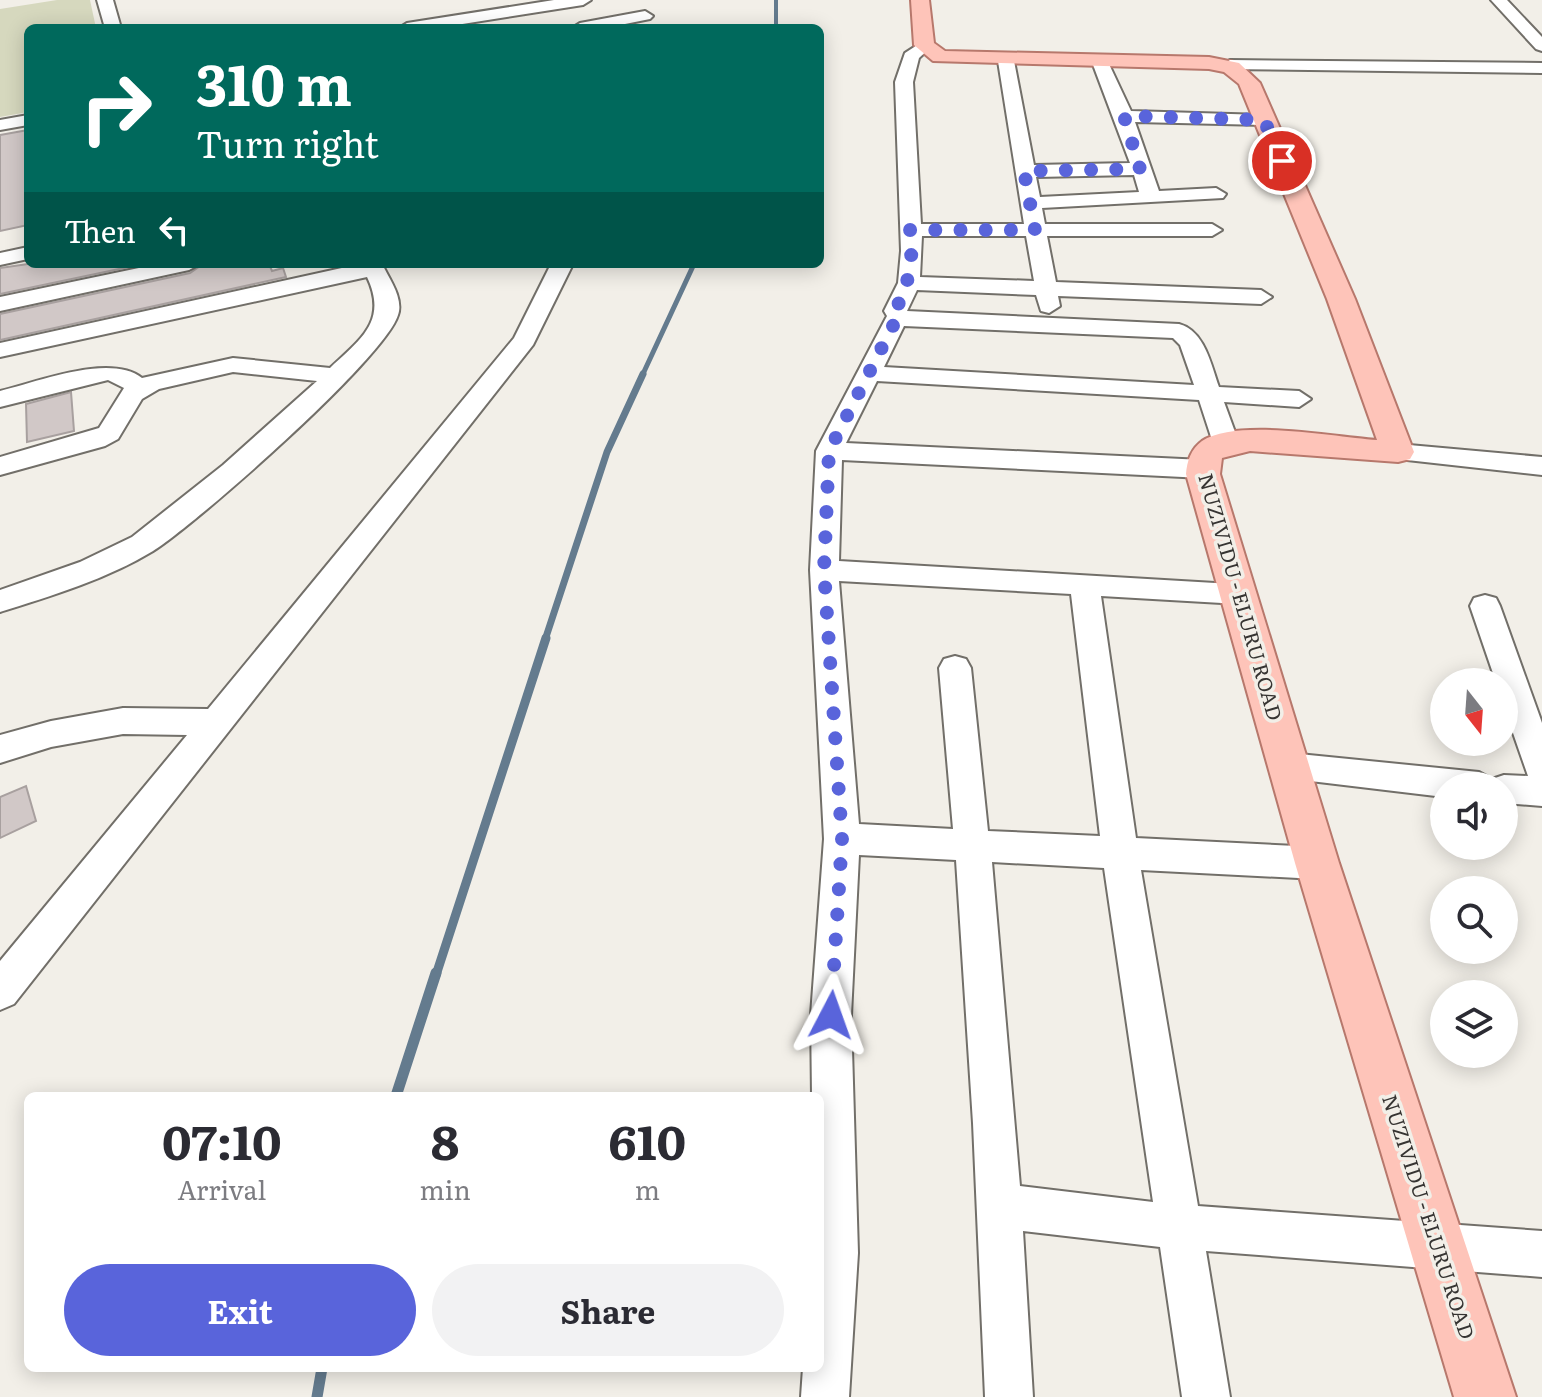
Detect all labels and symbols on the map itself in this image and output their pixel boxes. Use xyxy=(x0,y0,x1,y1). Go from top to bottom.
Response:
pin xyxy=(1248,127,1316,195)
street label: NUZIVIDU - ELURU ROAD xyxy=(1192,469,1292,724)
north arrow xyxy=(1430,668,1518,756)
position arrow xyxy=(789,973,873,1057)
street label: NUZIVIDU - ELURU ROAD xyxy=(1376,1090,1484,1343)

